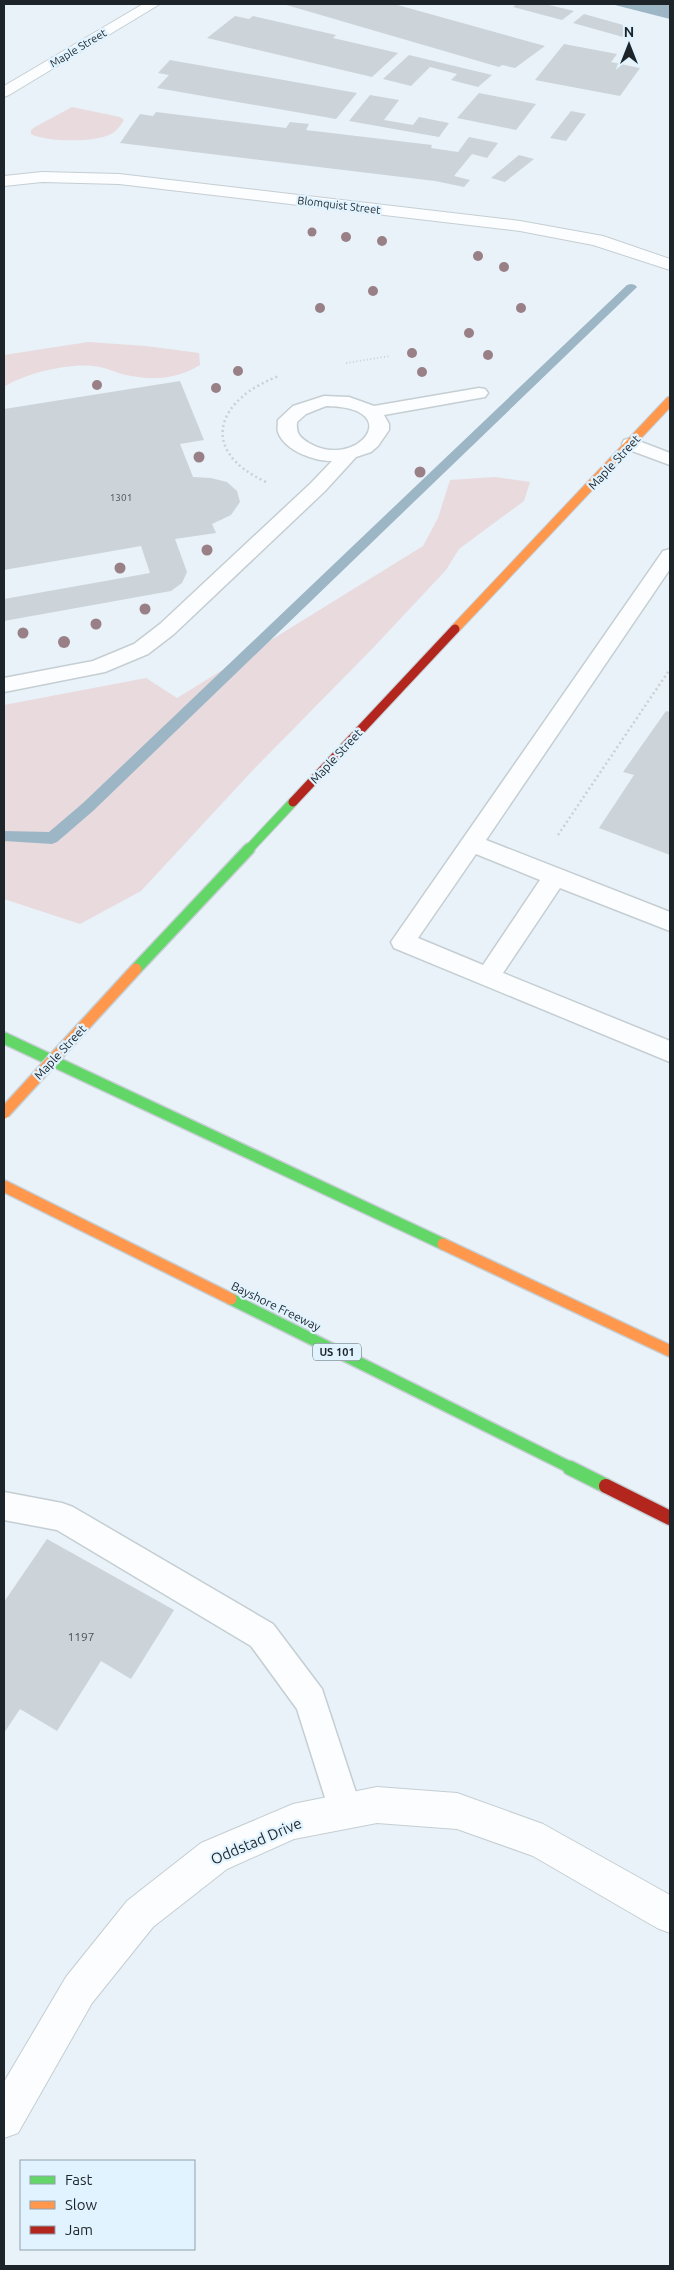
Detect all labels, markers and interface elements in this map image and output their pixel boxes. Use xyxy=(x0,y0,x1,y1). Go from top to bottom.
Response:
north arrow xyxy=(604,20,654,70)
text: N xyxy=(624,24,634,40)
street label: Maple Street xyxy=(48,26,109,70)
street label: Blomquist Street xyxy=(297,194,382,216)
street label: Maple Street xyxy=(585,432,643,492)
house number: 1301 xyxy=(110,492,132,503)
street label: Maple Street xyxy=(307,726,365,786)
street label: Maple Street xyxy=(31,1022,89,1082)
street label: Bayshore Freeway xyxy=(229,1279,323,1333)
road number: US 101 xyxy=(313,1344,361,1360)
house number: 1197 xyxy=(67,1630,95,1643)
street label: Oddstad Drive xyxy=(208,1814,304,1868)
legend xyxy=(20,2160,195,2250)
text: Fast xyxy=(65,2171,93,2188)
text: Slow xyxy=(65,2196,98,2213)
text: Jam xyxy=(65,2221,93,2238)

